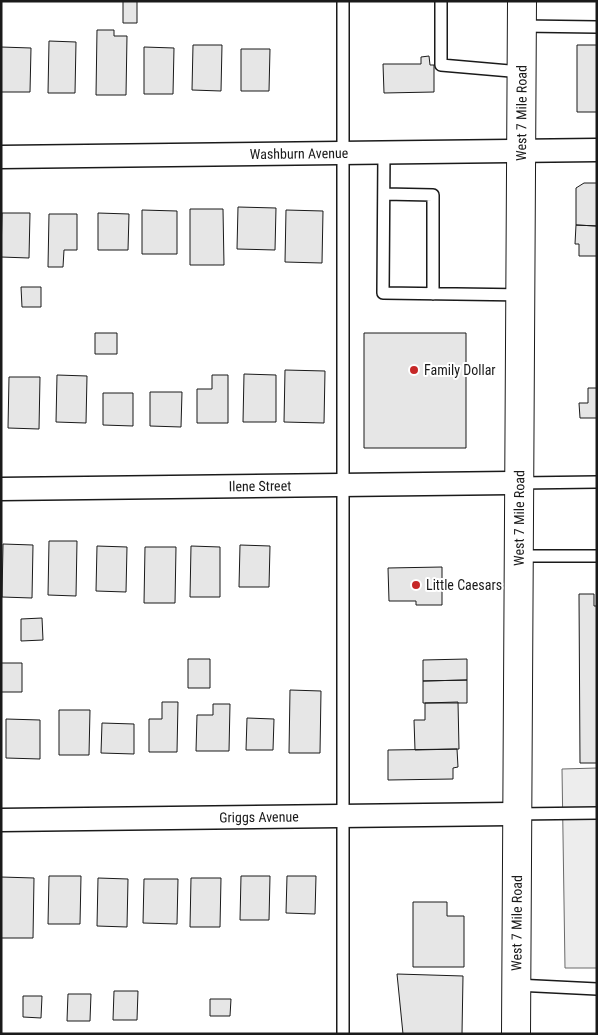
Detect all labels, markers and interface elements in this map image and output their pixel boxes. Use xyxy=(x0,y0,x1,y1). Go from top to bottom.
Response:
street label: West 7 Mile Road xyxy=(513,65,530,161)
street label: Washburn Avenue xyxy=(250,145,349,162)
place label: Family Dollar xyxy=(424,362,496,378)
marker: Family Dollar xyxy=(408,364,420,376)
street label: West 7 Mile Road xyxy=(511,470,527,566)
street label: Ilene Street xyxy=(229,478,291,494)
place label: Little Caesars xyxy=(426,577,502,593)
marker: Little Caesars xyxy=(410,579,422,591)
street label: Griggs Avenue xyxy=(219,809,299,825)
street label: West 7 Mile Road xyxy=(508,875,525,971)

